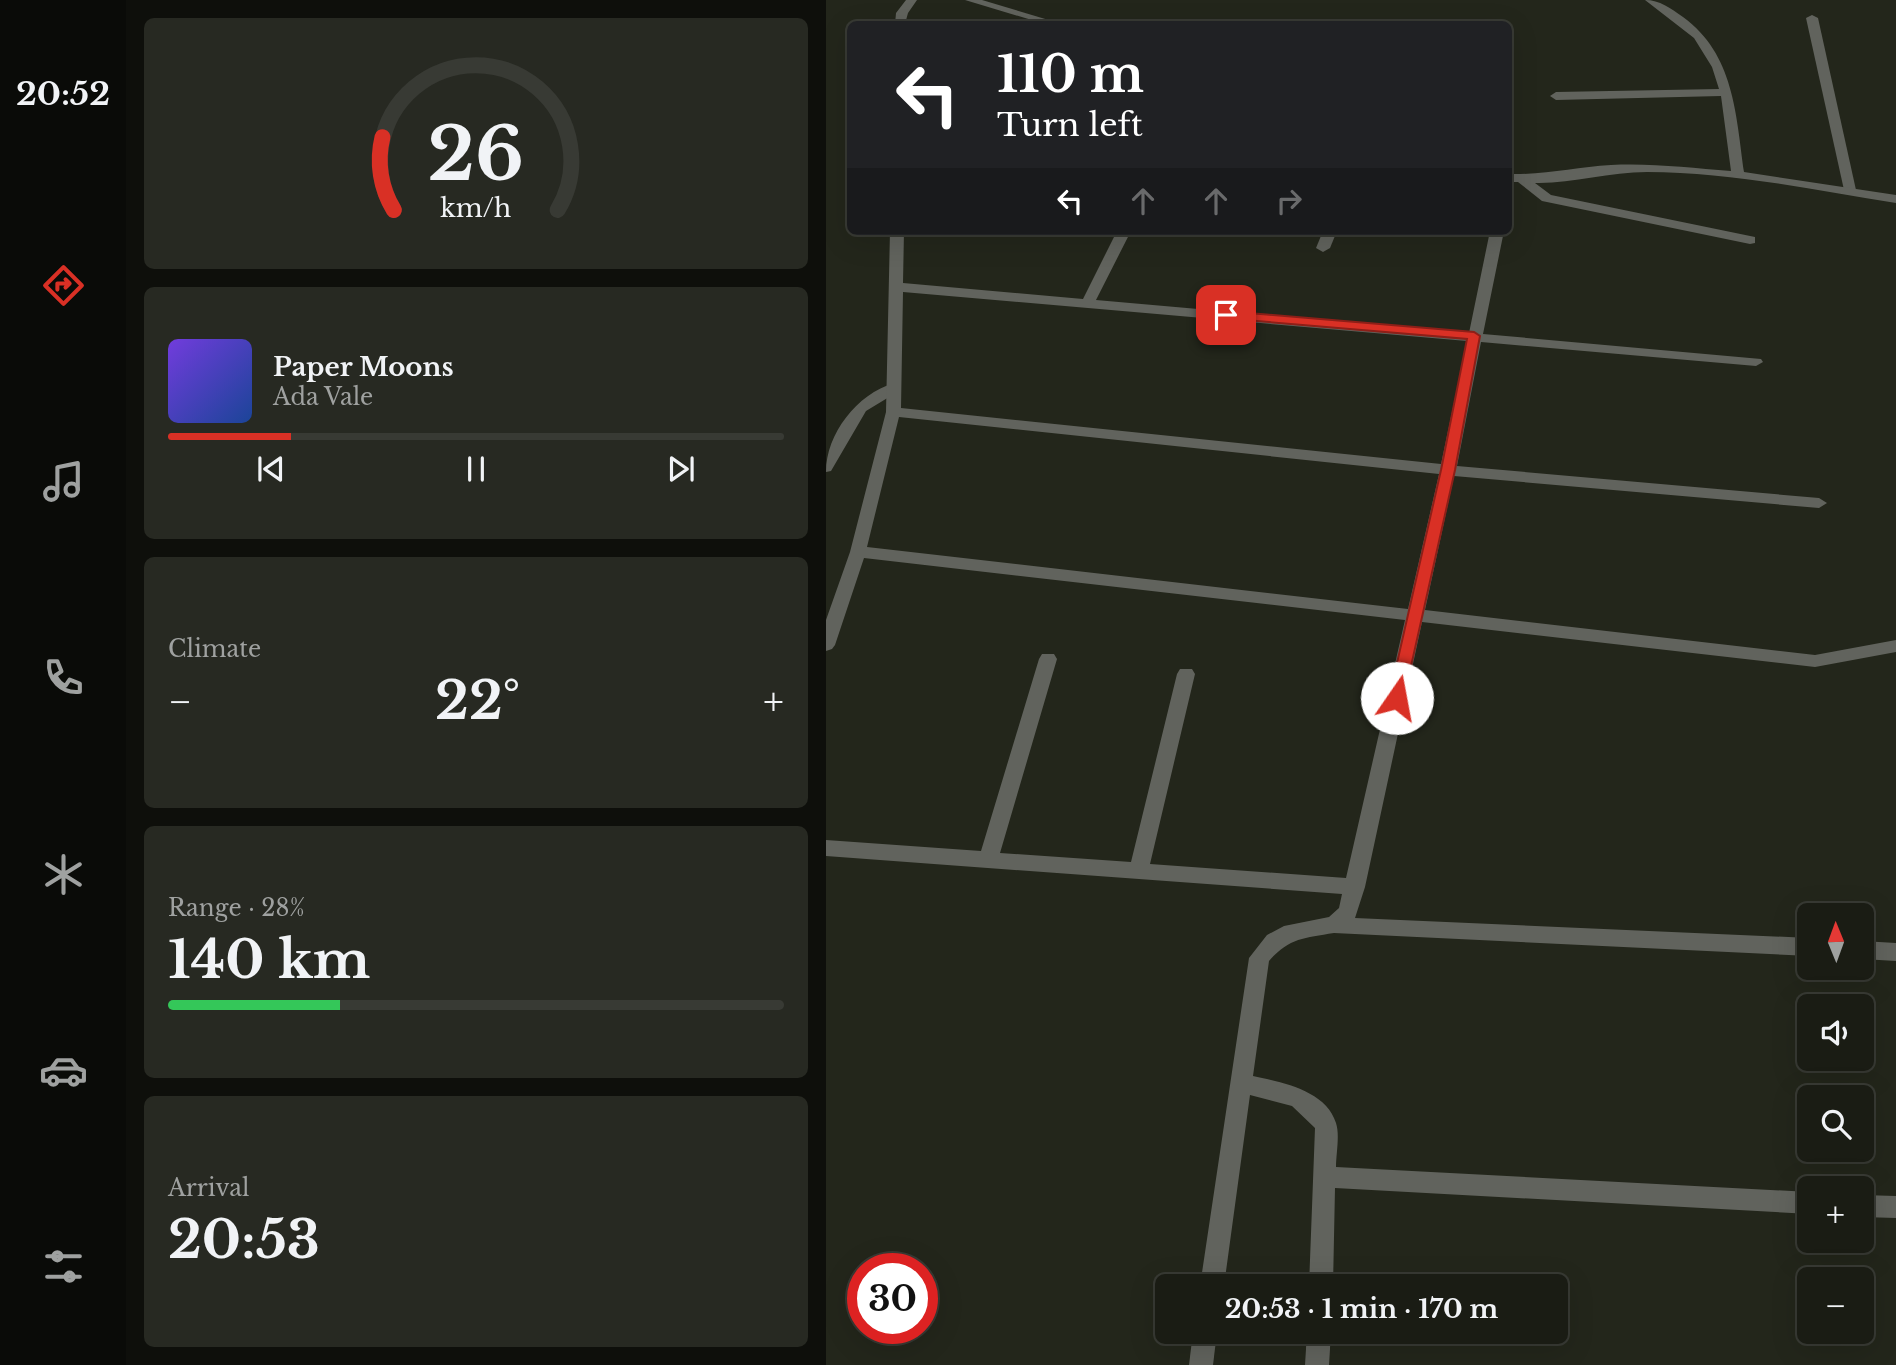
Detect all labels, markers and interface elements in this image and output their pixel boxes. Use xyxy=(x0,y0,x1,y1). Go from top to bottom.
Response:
text: 110 m xyxy=(997,44,1144,105)
icon: left xyxy=(882,49,973,140)
text: 20:52 xyxy=(16,74,110,114)
text: Turn left xyxy=(997,105,1143,145)
text: 26 xyxy=(428,109,524,200)
icon: left xyxy=(1051,182,1089,220)
icon: ahead xyxy=(1124,182,1162,220)
icon: ahead xyxy=(1197,182,1235,220)
icon: right xyxy=(1270,182,1308,220)
text: km/h xyxy=(441,193,511,224)
icon: directions xyxy=(39,261,88,310)
pin xyxy=(1196,285,1256,345)
icon: arrive xyxy=(1207,296,1245,334)
text: Paper Moons xyxy=(273,351,454,383)
text: Ada Vale xyxy=(273,383,373,411)
icon: previous xyxy=(252,450,290,488)
icon: pause xyxy=(457,450,495,488)
icon: next xyxy=(662,450,700,488)
icon: music xyxy=(39,457,88,506)
text: Climate xyxy=(168,635,261,663)
icon: phone xyxy=(39,653,88,702)
position arrow xyxy=(1360,661,1434,735)
text: 22° xyxy=(435,669,520,733)
text: − xyxy=(168,678,192,725)
text: + xyxy=(763,678,784,725)
icon: climate xyxy=(39,850,88,899)
text: Range · 28% xyxy=(168,894,305,922)
north arrow xyxy=(1797,903,1874,980)
map controls xyxy=(1797,903,1874,1344)
text: 140 km xyxy=(168,928,370,992)
button: sound xyxy=(1797,994,1874,1071)
icon: car xyxy=(39,1046,88,1095)
button: search xyxy=(1797,1085,1874,1162)
text: Arrival xyxy=(168,1174,249,1202)
button: + xyxy=(1797,1176,1874,1253)
text: 20:53 xyxy=(168,1208,320,1272)
icon: filters xyxy=(39,1242,88,1291)
speed limit sign: 30 xyxy=(847,1253,938,1344)
button: − xyxy=(1797,1267,1874,1344)
text: 20:53 · 1 min · 170 m xyxy=(1225,1293,1498,1325)

